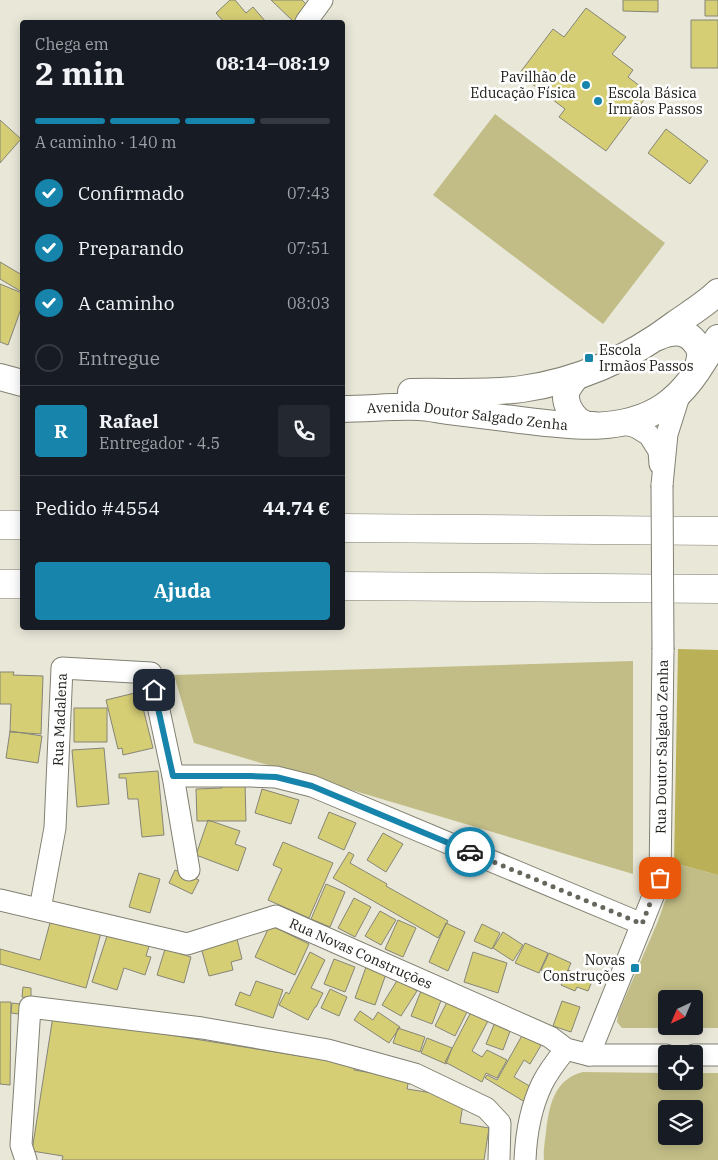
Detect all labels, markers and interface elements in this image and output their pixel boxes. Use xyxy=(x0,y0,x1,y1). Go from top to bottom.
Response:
text: Chega em xyxy=(35,34,109,54)
text: 08:14–08:19 xyxy=(216,51,330,75)
text: 2 min xyxy=(35,52,125,94)
place label: Pavilhão de Educação Física xyxy=(470,68,576,102)
marker: Pavilhão de Educação Física xyxy=(580,79,592,91)
place label: Escola Básica Irmãos Passos xyxy=(608,84,703,118)
marker: Escola Básica Irmãos Passos xyxy=(592,95,604,107)
text: A caminho · 140 m xyxy=(35,132,177,152)
icon: check xyxy=(35,179,63,207)
text: Confirmado xyxy=(78,181,184,205)
text: 07:43 xyxy=(287,183,330,203)
icon: check xyxy=(35,234,63,262)
text: Preparando xyxy=(78,236,184,260)
text: 07:51 xyxy=(287,238,330,258)
icon: check xyxy=(35,289,63,317)
text: A caminho xyxy=(78,291,174,315)
text: 08:03 xyxy=(287,293,330,313)
place label: Escola Irmãos Passos xyxy=(599,341,694,375)
text: Entregue xyxy=(78,346,160,370)
marker: Escola Irmãos Passos xyxy=(583,352,595,364)
street label: Avenida Doutor Salgado Zenha xyxy=(366,398,569,434)
button: phone xyxy=(278,405,330,457)
text: Rafael xyxy=(99,409,159,433)
text: R xyxy=(54,419,68,443)
text: Entregador · 4.5 xyxy=(99,433,220,453)
text: Pedido #4554 xyxy=(35,496,160,520)
text: 44.74 € xyxy=(263,496,330,520)
button: Ajuda xyxy=(35,562,330,620)
street label: Rua Doutor Salgado Zenha xyxy=(652,659,672,834)
pin xyxy=(133,669,175,711)
street label: Rua Madalena xyxy=(49,672,71,766)
icon: home xyxy=(140,676,168,704)
courier xyxy=(445,827,495,877)
icon: car xyxy=(456,838,484,866)
pin xyxy=(639,857,681,899)
icon: bag xyxy=(646,864,674,892)
street label: Rua Novas Construções xyxy=(286,914,435,993)
place label: Novas Construções xyxy=(543,951,625,985)
marker: Novas Construções xyxy=(629,962,641,974)
north arrow xyxy=(658,990,702,1035)
map controls xyxy=(658,990,703,1145)
button: locate xyxy=(658,1045,703,1090)
button: layers xyxy=(658,1100,703,1145)

